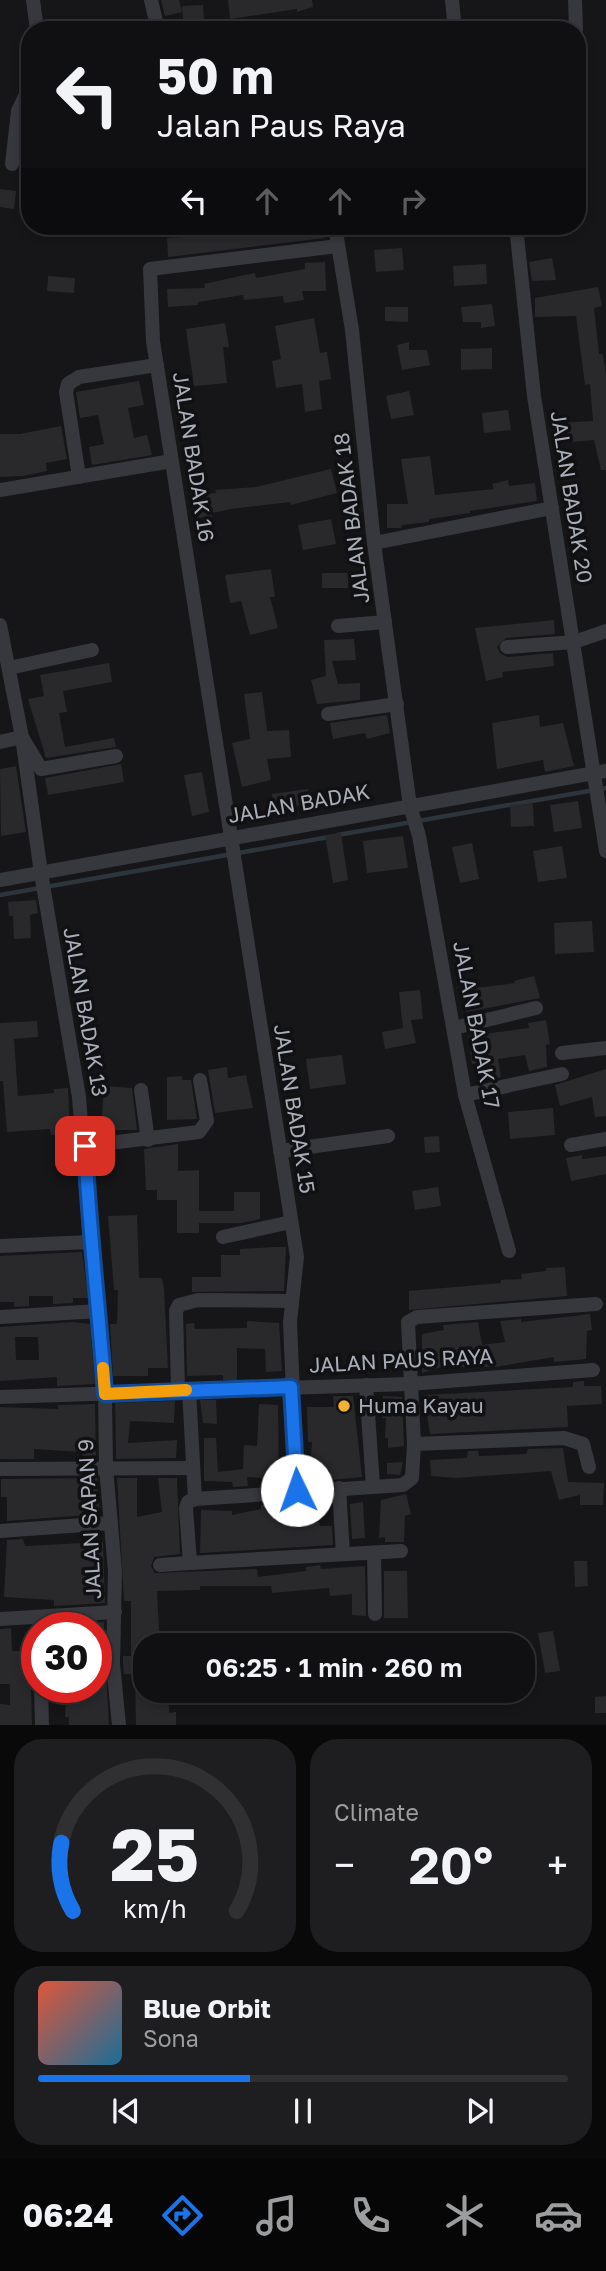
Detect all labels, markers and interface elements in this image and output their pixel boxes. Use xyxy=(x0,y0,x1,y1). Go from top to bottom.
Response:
text: 50 m xyxy=(157,46,274,105)
icon: left xyxy=(42,49,133,140)
text: Jalan Paus Raya xyxy=(157,106,406,144)
icon: left xyxy=(175,182,213,220)
icon: ahead xyxy=(248,182,286,220)
icon: ahead xyxy=(321,182,359,220)
icon: right xyxy=(394,182,432,220)
street label: JALAN BADAK 16 xyxy=(168,370,220,544)
street label: JALAN BADAK 20 xyxy=(546,409,598,585)
street label: JALAN BADAK 18 xyxy=(328,431,374,605)
street label: JALAN BADAK xyxy=(226,778,372,828)
street label: JALAN BADAK 13 xyxy=(58,925,114,1098)
street label: JALAN BADAK 17 xyxy=(448,939,506,1111)
street label: JALAN BADAK 15 xyxy=(269,1022,321,1195)
pin xyxy=(55,1116,115,1176)
icon: arrive xyxy=(66,1127,104,1165)
street label: JALAN PAUS RAYA xyxy=(308,1342,494,1378)
place label: Huma Kayau xyxy=(358,1392,484,1418)
marker: Huma Kayau xyxy=(336,1398,352,1414)
street label: JALAN SAPAN 9 xyxy=(72,1438,106,1600)
position arrow xyxy=(260,1453,334,1527)
speed limit sign: 30 xyxy=(21,1612,112,1703)
text: 06:25 · 1 min · 260 m xyxy=(206,1652,462,1683)
text: Climate xyxy=(334,1798,419,1826)
text: 25 xyxy=(111,1811,199,1898)
text: 20° xyxy=(409,1833,493,1895)
text: − xyxy=(334,1842,355,1887)
text: + xyxy=(547,1842,568,1887)
text: km/h xyxy=(123,1893,187,1924)
text: Blue Orbit xyxy=(143,1993,271,2024)
text: Sona xyxy=(143,2024,199,2052)
icon: previous xyxy=(107,2092,145,2130)
icon: pause xyxy=(284,2092,322,2130)
icon: next xyxy=(461,2092,499,2130)
icon: directions xyxy=(158,2191,207,2240)
icon: music xyxy=(252,2191,301,2240)
icon: phone xyxy=(346,2191,395,2240)
icon: climate xyxy=(440,2191,489,2240)
icon: car xyxy=(534,2191,583,2240)
text: 06:24 xyxy=(23,2196,113,2234)

